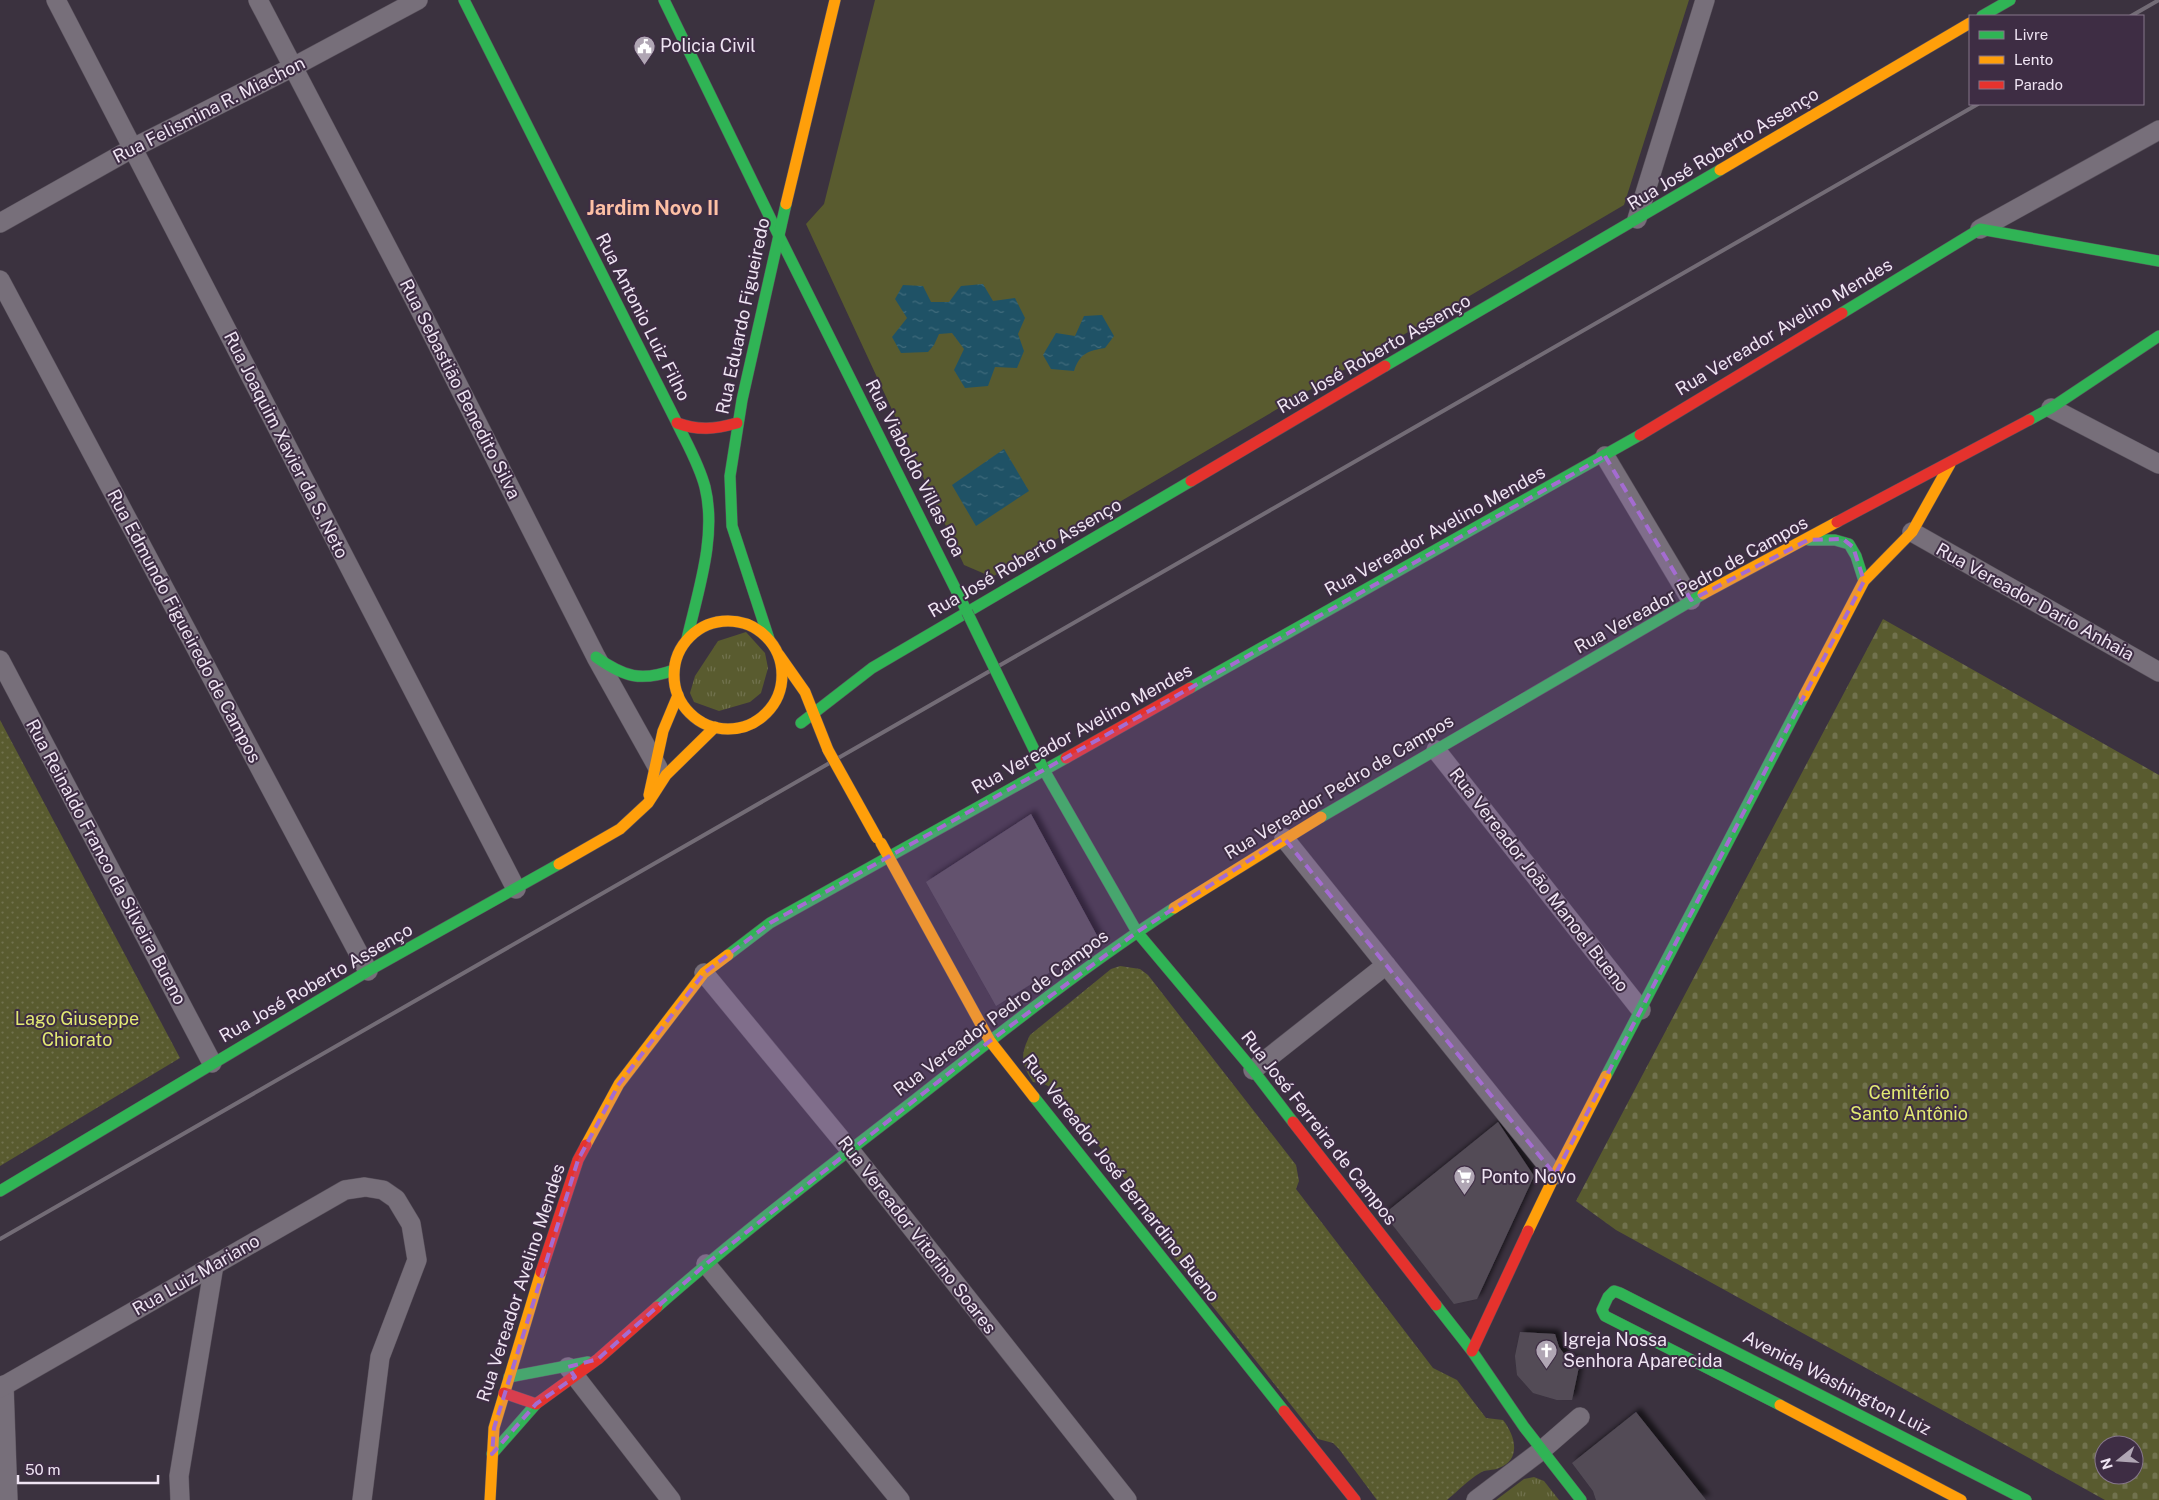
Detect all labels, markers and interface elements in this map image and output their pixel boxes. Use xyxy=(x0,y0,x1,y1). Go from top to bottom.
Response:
legend xyxy=(1969,15,2144,105)
text: Livre xyxy=(2014,26,2048,43)
public building icon: Policia Civil xyxy=(632,34,656,65)
place label: Policia Civil xyxy=(660,35,756,56)
text: Lento xyxy=(2014,51,2053,68)
street label: Rua Felismina R. Miachon xyxy=(109,52,308,167)
text: Parado xyxy=(2014,76,2063,93)
street label: Rua José Roberto Assenço xyxy=(1623,83,1822,214)
district label: Jardim Novo II xyxy=(587,196,719,220)
street label: Rua Eduardo Figueiredo xyxy=(711,216,774,416)
street label: Rua Antonio Luiz Filho xyxy=(592,229,695,404)
street label: Rua Vereador Avelino Mendes xyxy=(1672,253,1896,400)
street label: Rua Sebastião Benedito Silva xyxy=(396,275,525,502)
street label: Rua José Roberto Assenço xyxy=(1273,290,1474,418)
street label: Rua Joaquim Xavier da S. Neto xyxy=(220,328,353,562)
street label: Rua Viaboldo Villas Boa xyxy=(862,376,969,560)
street label: Rua Vereador Avelino Mendes xyxy=(1321,461,1549,600)
street label: Rua Edmundo Figueiredo de Campos xyxy=(103,485,266,766)
street label: Rua José Roberto Assenço xyxy=(924,494,1125,622)
street label: Rua Vereador Pedro de Campos xyxy=(1570,512,1811,658)
street label: Rua Vereador Dario Anhaia xyxy=(1932,538,2138,665)
street label: Rua Vereador Avelino Mendes xyxy=(968,659,1196,798)
street label: Rua Vereador Pedro de Campos xyxy=(1220,710,1457,863)
street label: Rua Reinaldo Franco da Silveira Bueno xyxy=(22,715,191,1008)
street label: Rua Vereador João Manoel Bueno xyxy=(1445,764,1633,996)
street label: Rua José Roberto Assenço xyxy=(215,919,416,1047)
street label: Rua Vereador Pedro de Campos xyxy=(889,925,1112,1100)
park label: Lago Giuseppe Chiorato xyxy=(15,1008,139,1050)
street label: Rua José Ferreira de Campos xyxy=(1237,1026,1402,1229)
street label: Rua Vereador José Bernardino Bueno xyxy=(1018,1050,1224,1305)
park label: Cemitério Santo Antônio xyxy=(1850,1082,1968,1124)
street label: Rua Vereador Vitorino Soares xyxy=(834,1132,1001,1338)
street label: Rua Vereador Avelino Mendes xyxy=(472,1161,569,1405)
supermarket icon: Ponto Novo xyxy=(1453,1165,1477,1196)
place label: Ponto Novo xyxy=(1481,1166,1576,1187)
street label: Rua Luiz Mariano xyxy=(129,1230,263,1319)
street label: Avenida Washington Luiz xyxy=(1740,1326,1935,1439)
place label: Igreja Nossa Senhora Aparecida xyxy=(1563,1329,1722,1371)
church icon: Igreja Nossa Senhora Aparecida xyxy=(1535,1338,1559,1369)
north arrow xyxy=(2094,1435,2144,1485)
scale bar xyxy=(18,1452,158,1484)
text: N xyxy=(2097,1456,2116,1471)
text: 50 m xyxy=(25,1461,60,1478)

